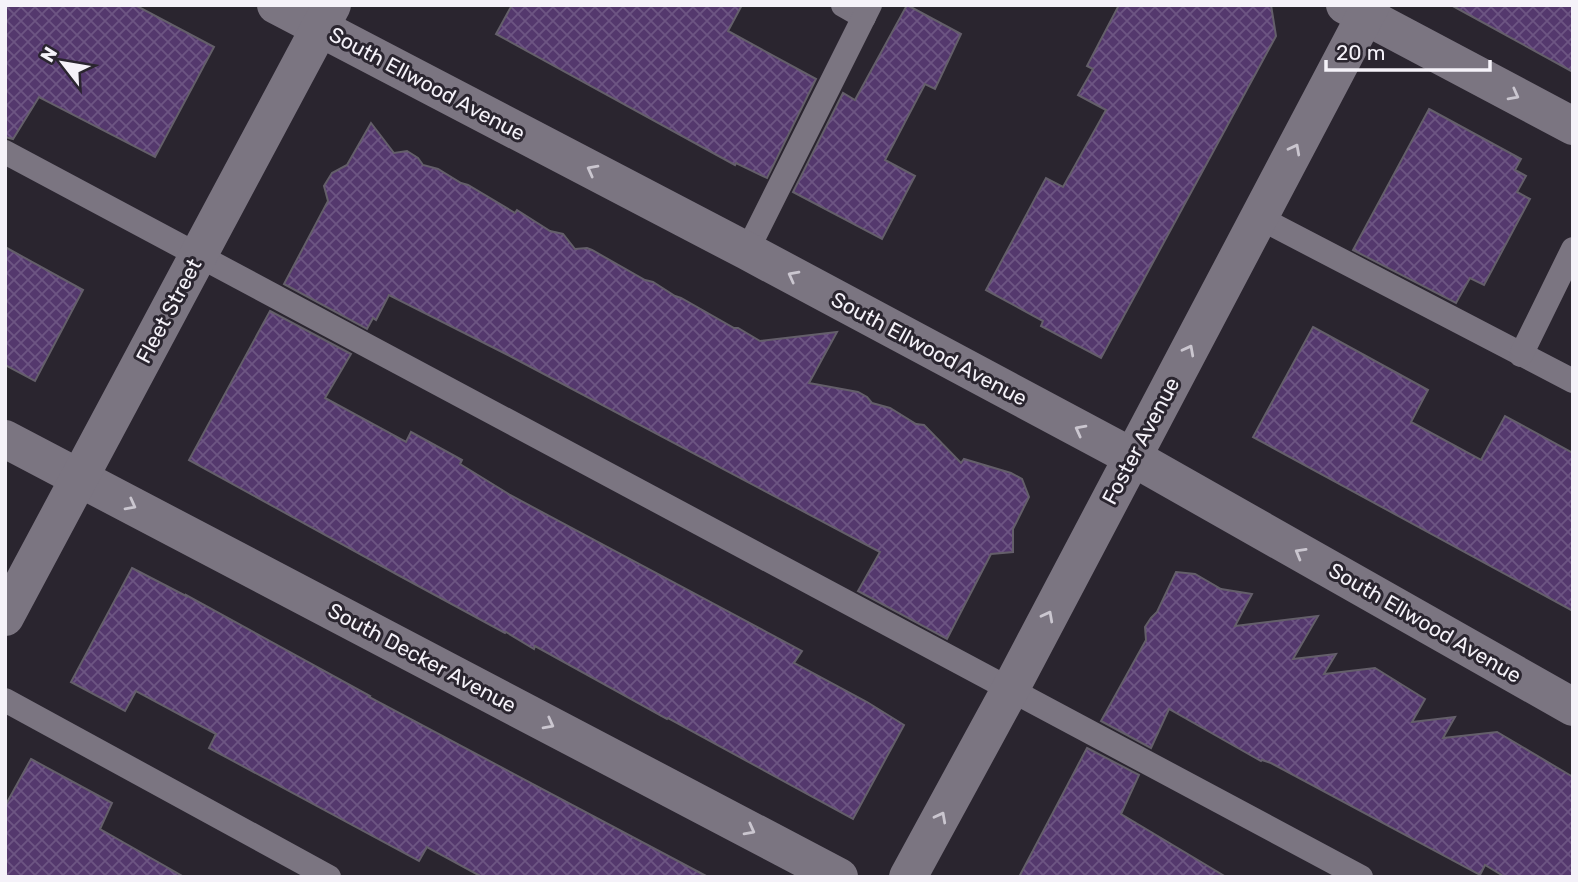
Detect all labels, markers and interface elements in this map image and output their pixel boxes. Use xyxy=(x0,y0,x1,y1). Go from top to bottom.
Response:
street label: South Ellwood Avenue xyxy=(325,21,529,146)
north arrow xyxy=(28,28,98,98)
scale bar xyxy=(1326,28,1490,72)
text: 20 m xyxy=(1336,40,1385,65)
text: N xyxy=(35,43,62,66)
one-way arrow xyxy=(1506,87,1519,100)
one-way arrow xyxy=(1287,144,1300,156)
one-way arrow xyxy=(587,165,599,179)
street label: Fleet Street xyxy=(131,254,207,367)
one-way arrow xyxy=(788,271,800,284)
street label: South Ellwood Avenue xyxy=(827,286,1031,411)
one-way arrow xyxy=(1180,345,1194,357)
street label: Foster Avenue xyxy=(1097,373,1185,509)
one-way arrow xyxy=(1075,424,1087,438)
one-way arrow xyxy=(123,497,136,510)
one-way arrow xyxy=(1295,548,1308,561)
street label: South Ellwood Avenue xyxy=(1325,557,1526,688)
street label: South Decker Avenue xyxy=(324,597,521,718)
one-way arrow xyxy=(1040,611,1054,623)
one-way arrow xyxy=(542,716,554,730)
one-way arrow xyxy=(933,812,946,824)
one-way arrow xyxy=(743,822,756,836)

